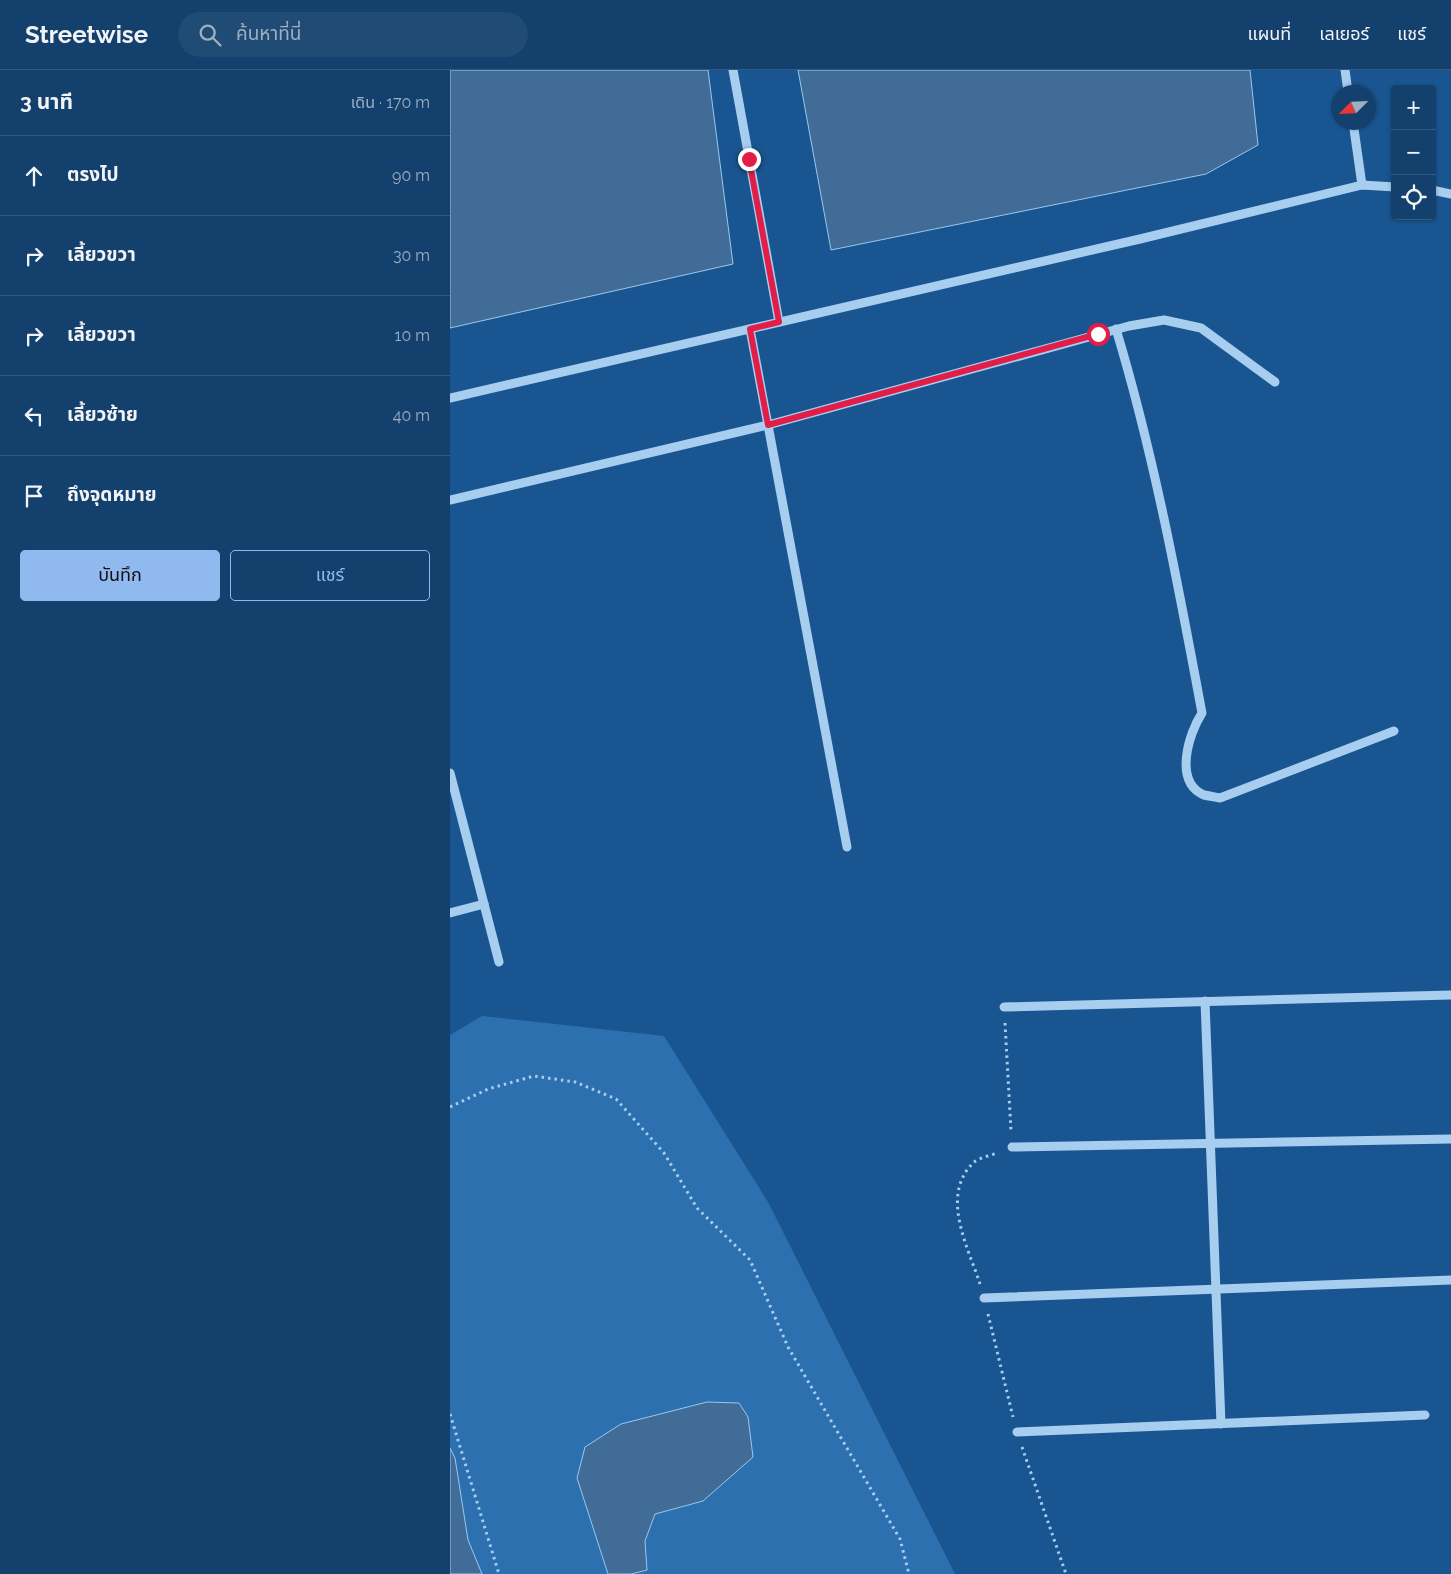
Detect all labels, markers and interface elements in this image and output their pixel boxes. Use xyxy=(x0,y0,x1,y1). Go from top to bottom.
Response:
search box xyxy=(178,12,528,57)
text: Streetwise xyxy=(25,20,148,49)
icon: search xyxy=(196,21,224,49)
text: ค้นหาที่นี่ xyxy=(236,22,301,44)
text: แผนที่ xyxy=(1247,23,1291,44)
text: เลเยอร์ xyxy=(1319,23,1369,44)
text: แชร์ xyxy=(1397,23,1426,44)
north arrow xyxy=(1331,85,1376,130)
map controls xyxy=(1391,85,1436,220)
button: + xyxy=(1391,85,1436,130)
text: 3 นาที xyxy=(20,89,73,114)
text: เดิน · 170 m xyxy=(351,93,430,112)
button: − xyxy=(1391,130,1436,175)
route end xyxy=(738,148,761,171)
icon: ahead xyxy=(20,162,48,190)
text: ตรงไป xyxy=(67,163,119,185)
text: 90 m xyxy=(392,166,430,185)
button: locate xyxy=(1391,175,1436,220)
icon: right xyxy=(20,242,48,270)
text: เลี้ยวขวา xyxy=(67,243,136,265)
text: 30 m xyxy=(393,246,430,265)
icon: right xyxy=(20,322,48,350)
text: เลี้ยวขวา xyxy=(67,323,136,345)
route start xyxy=(1087,323,1110,346)
text: 10 m xyxy=(395,326,430,345)
icon: left xyxy=(20,402,48,430)
text: เลี้ยวซ้าย xyxy=(67,403,138,425)
text: 40 m xyxy=(393,406,430,425)
icon: arrive xyxy=(20,482,48,510)
text: ถึงจุดหมาย xyxy=(67,483,157,505)
button: บันทึก xyxy=(20,550,220,601)
button: แชร์ xyxy=(230,550,430,601)

